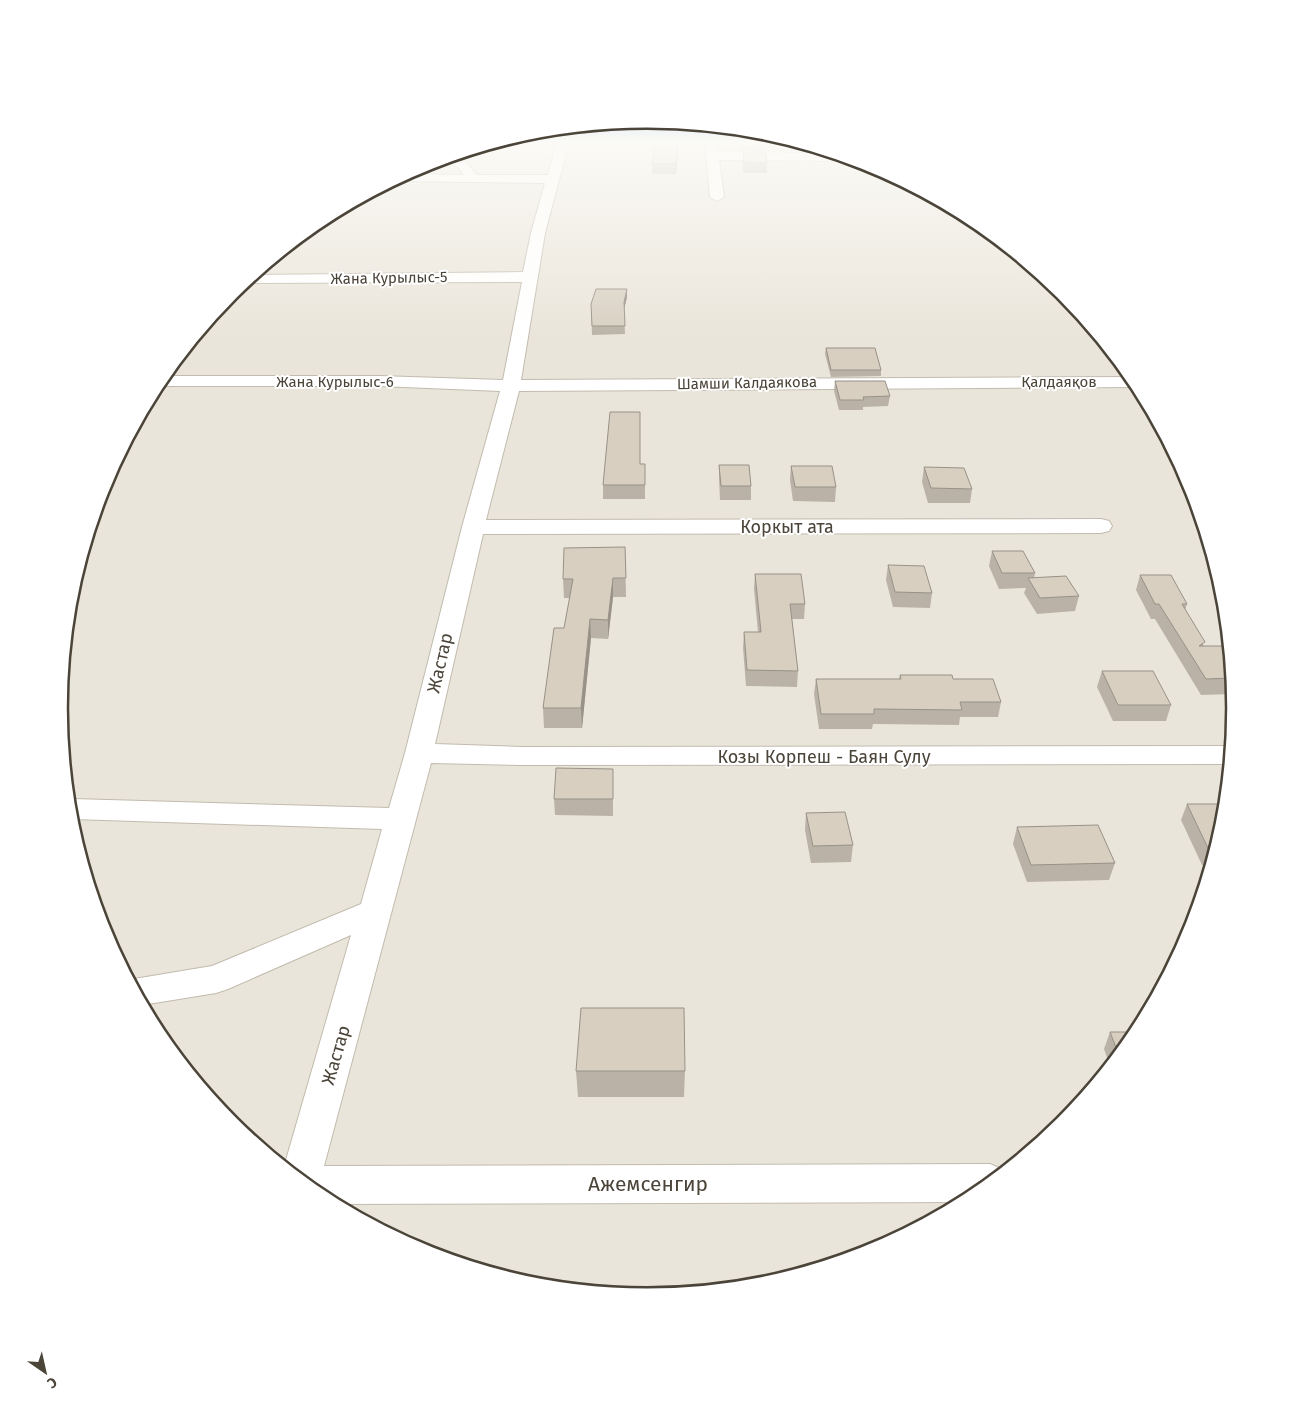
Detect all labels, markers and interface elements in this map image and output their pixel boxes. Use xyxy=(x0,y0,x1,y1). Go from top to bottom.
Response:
street label: Жана Курылыс-5 xyxy=(330,268,448,288)
street label: Жана Курылыс-6 xyxy=(276,373,394,391)
street label: Шамши Калдаякова xyxy=(677,373,817,393)
street label: Қалдаяқов xyxy=(1021,373,1097,391)
street label: Коркыт ата xyxy=(740,516,834,538)
street label: Жастар xyxy=(422,631,458,695)
street label: Козы Корпеш - Баян Сулу xyxy=(717,746,931,768)
street label: Жастар xyxy=(317,1023,355,1087)
street label: Ажемсенгир xyxy=(588,1171,708,1197)
north arrow xyxy=(20,1347,70,1397)
text: С xyxy=(44,1373,60,1392)

